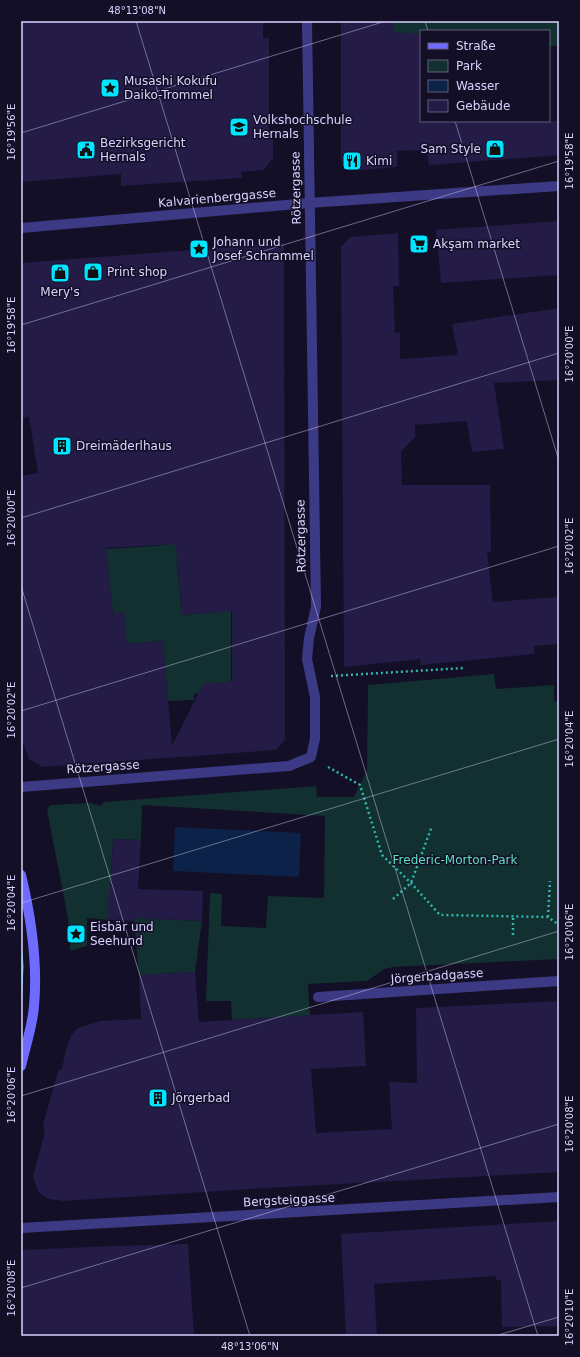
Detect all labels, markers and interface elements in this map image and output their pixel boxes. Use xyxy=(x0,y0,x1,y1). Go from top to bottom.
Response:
text: 48°13'08"N xyxy=(108,5,166,16)
legend xyxy=(420,30,550,122)
text: Straße xyxy=(456,39,496,53)
text: Park xyxy=(456,59,482,73)
place label: Musashi Kokufu Daiko-Trommel xyxy=(124,74,217,102)
place icon: Musashi Kokufu Daiko-Trommel xyxy=(99,77,121,99)
text: Wasser xyxy=(456,79,499,93)
text: Gebäude xyxy=(456,99,510,113)
text: 16°19'56"E xyxy=(6,104,17,160)
place label: Volkshochschule Hernals xyxy=(253,113,352,141)
school or university icon: Volkshochschule Hernals xyxy=(228,116,250,138)
text: 16°19'58"E xyxy=(564,133,575,189)
place label: Bezirksgericht Hernals xyxy=(100,136,186,164)
shop icon: Sam Style xyxy=(484,138,506,160)
public building icon: Bezirksgericht Hernals xyxy=(75,139,97,161)
place label: Sam Style xyxy=(420,142,481,156)
restaurant icon: Kimi xyxy=(341,150,363,172)
street label: Rötzergasse xyxy=(288,151,304,225)
place label: Kimi xyxy=(366,154,392,168)
street label: Kalvarienberggasse xyxy=(157,186,277,210)
supermarket icon: Akşam market xyxy=(408,233,430,255)
place label: Johann und Josef Schrammel xyxy=(212,235,314,263)
place label: Akşam market xyxy=(433,237,520,251)
place icon: Johann und Josef Schrammel xyxy=(188,238,210,260)
shop icon: Print shop xyxy=(82,261,104,283)
shop icon: Mery's xyxy=(49,262,71,284)
place label: Print shop xyxy=(107,265,167,279)
place label: Mery's xyxy=(40,285,80,299)
text: 16°19'58"E xyxy=(6,297,17,353)
text: 16°20'00"E xyxy=(564,326,575,382)
building icon: Dreimäderlhaus xyxy=(51,435,73,457)
place label: Dreimäderlhaus xyxy=(76,439,172,453)
text: 16°20'00"E xyxy=(6,490,17,546)
street label: Rötzergasse xyxy=(293,499,309,573)
text: 16°20'02"E xyxy=(564,518,575,574)
text: 16°20'02"E xyxy=(6,682,17,738)
text: 16°20'04"E xyxy=(564,711,575,767)
street label: Rötzergasse xyxy=(66,757,140,777)
park label: Frederic-Morton-Park xyxy=(393,853,517,867)
text: 16°20'04"E xyxy=(6,875,17,931)
text: 16°20'06"E xyxy=(564,904,575,960)
place label: Eisbär und Seehund xyxy=(90,920,154,948)
place icon: Eisbär und Seehund xyxy=(65,923,87,945)
street label: Jörgerbadgasse xyxy=(389,966,484,986)
text: 16°20'06"E xyxy=(6,1067,17,1123)
building icon: Jörgerbad xyxy=(147,1087,169,1109)
place label: Jörgerbad xyxy=(171,1091,230,1105)
text: 16°20'08"E xyxy=(564,1096,575,1152)
street label: Bergsteiggasse xyxy=(243,1191,335,1209)
text: 16°20'08"E xyxy=(6,1260,17,1316)
text: 16°20'10"E xyxy=(564,1289,575,1345)
text: 48°13'06"N xyxy=(221,1341,279,1352)

